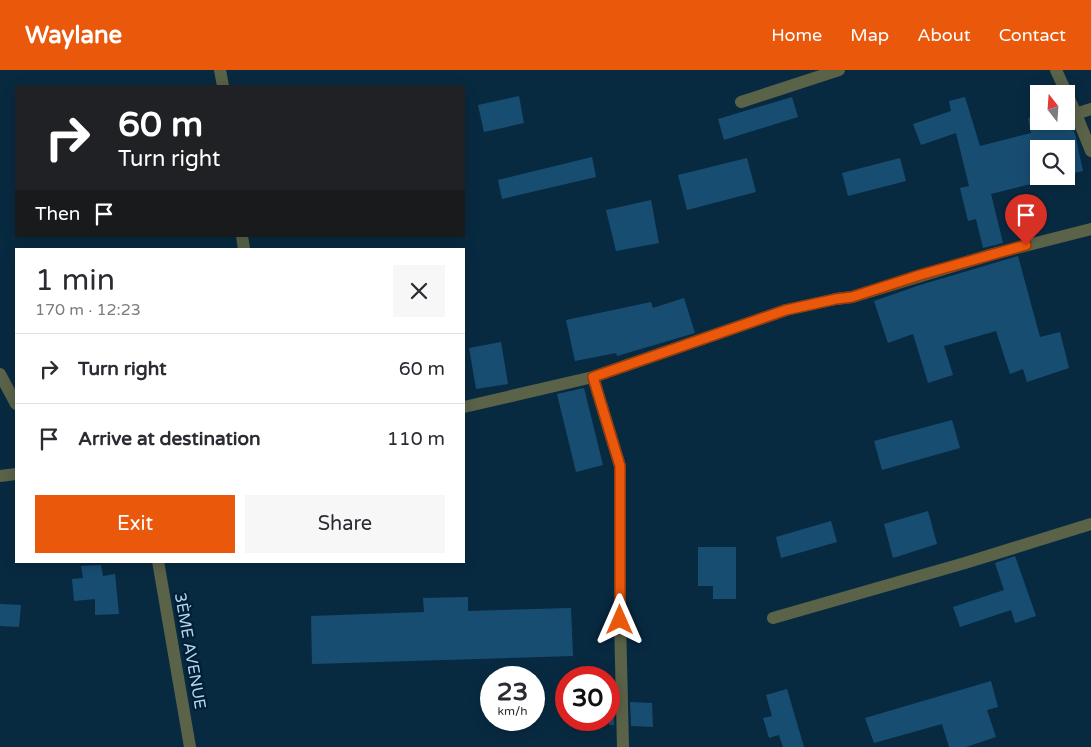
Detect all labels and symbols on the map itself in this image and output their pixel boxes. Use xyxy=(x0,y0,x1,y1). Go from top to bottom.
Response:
north arrow xyxy=(1030,85,1075,130)
pin xyxy=(1005,194,1047,245)
street label: 3ÈME AVENUE xyxy=(170,591,210,711)
position arrow xyxy=(593,593,645,645)
speed limit sign: 30 xyxy=(555,666,620,731)

